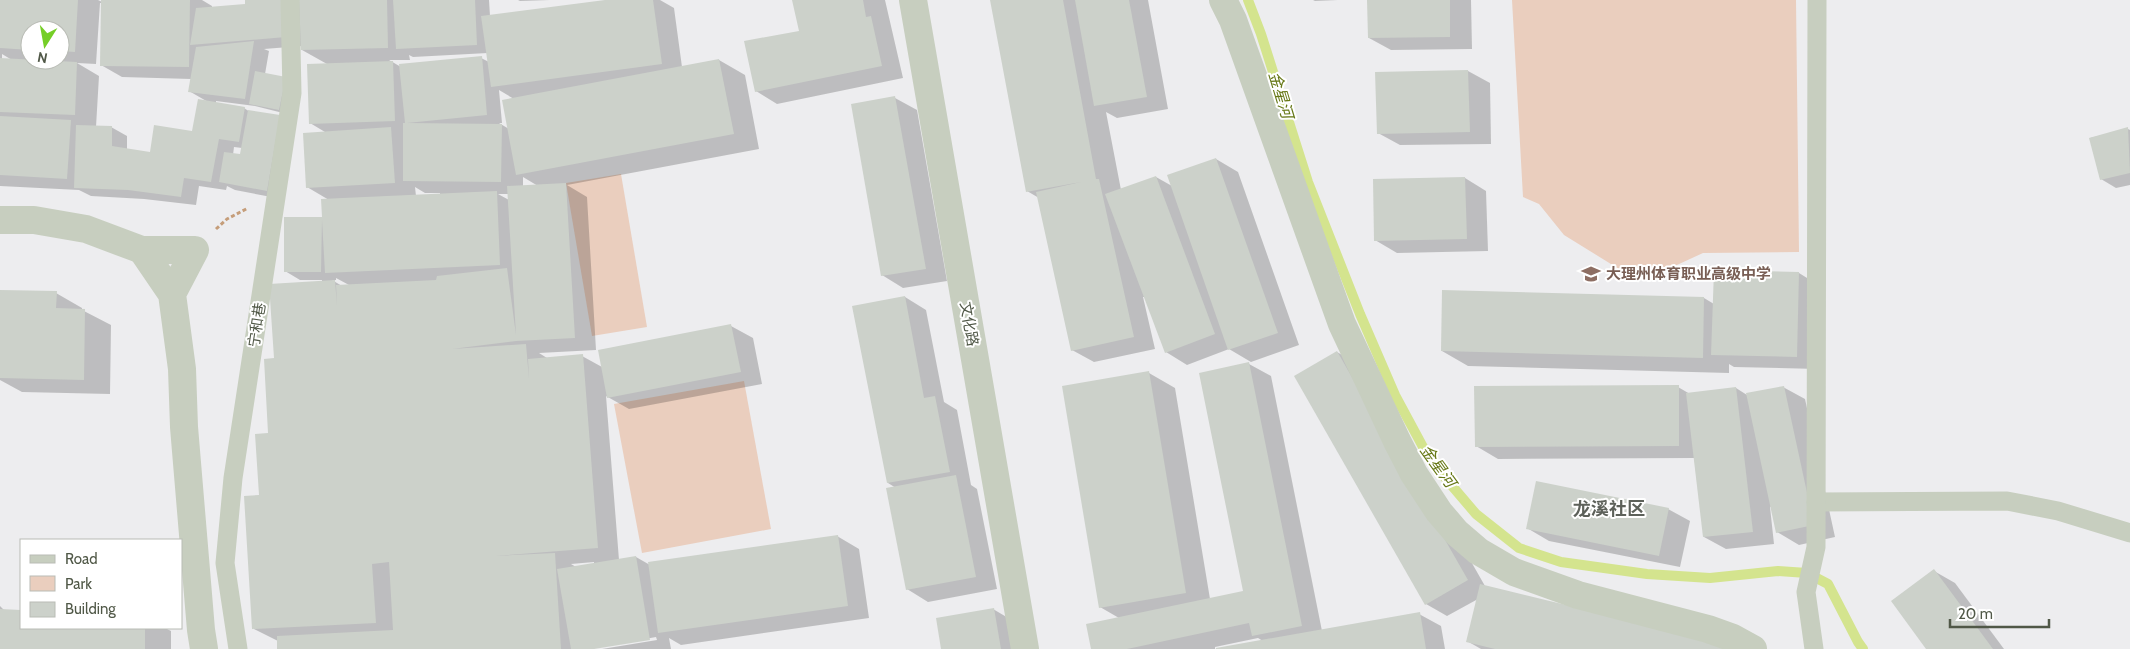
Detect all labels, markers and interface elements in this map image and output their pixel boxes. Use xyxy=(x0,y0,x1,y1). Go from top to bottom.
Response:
north arrow xyxy=(20,20,70,70)
text: N xyxy=(36,48,49,68)
water label: 金星河 xyxy=(1265,69,1298,124)
school or university icon: 大理州体育职业高级中学 xyxy=(1580,263,1602,285)
place label: 大理州体育职业高级中学 xyxy=(1606,265,1771,283)
street label: 文化路 xyxy=(956,300,982,348)
street label: 宁和巷 xyxy=(245,301,269,349)
water label: 金星河 xyxy=(1416,441,1462,493)
district label: 龙溪社区 xyxy=(1573,498,1645,520)
legend xyxy=(20,539,182,629)
text: Road xyxy=(65,550,98,568)
text: Park xyxy=(65,575,92,593)
scale bar xyxy=(1950,596,2049,628)
text: Building xyxy=(65,600,116,618)
text: 20 m xyxy=(1958,605,1993,623)

